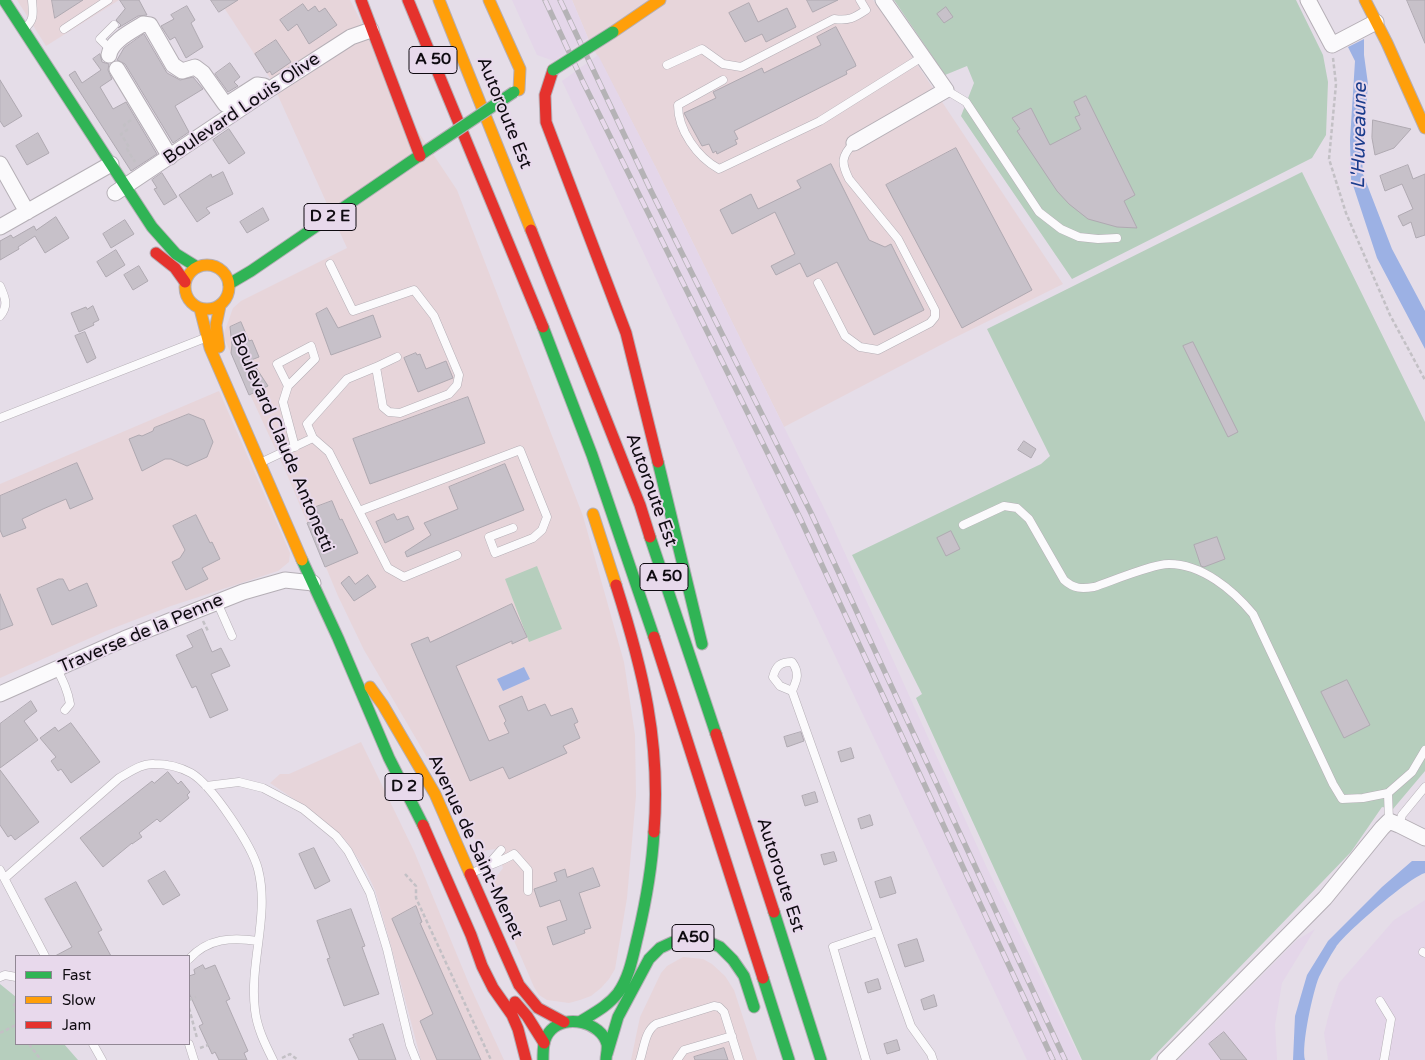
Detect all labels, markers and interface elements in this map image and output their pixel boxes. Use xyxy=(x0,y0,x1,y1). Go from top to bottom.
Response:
road number: A 50 xyxy=(409,46,457,74)
street label: Boulevard Louis Olive xyxy=(160,49,324,169)
street label: Autoroute Est xyxy=(472,54,536,172)
water label: L'Huveaune xyxy=(1348,83,1372,189)
road number: D 2 E xyxy=(304,203,356,230)
street label: Boulevard Claude Antonetti xyxy=(226,330,338,556)
street label: Autoroute Est xyxy=(621,430,681,550)
road number: A 50 xyxy=(640,564,688,590)
street label: Traverse de la Penne xyxy=(56,590,226,678)
street label: Avenue de Saint-Menet xyxy=(423,751,527,943)
road number: D 2 xyxy=(385,774,423,800)
street label: Autoroute Est xyxy=(751,815,809,935)
road number: A50 xyxy=(672,924,714,951)
legend xyxy=(15,955,190,1045)
text: Fast xyxy=(62,966,91,984)
text: Slow xyxy=(62,991,96,1009)
text: Jam xyxy=(62,1016,91,1034)

